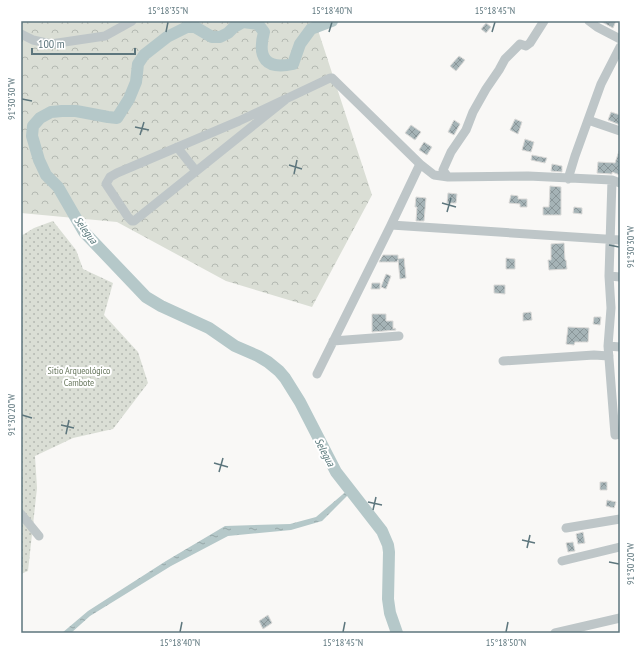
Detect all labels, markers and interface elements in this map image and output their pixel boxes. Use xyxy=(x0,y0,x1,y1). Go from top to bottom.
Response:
text: 15°18'35"N xyxy=(148,4,188,17)
text: 15°18'40"N xyxy=(312,4,352,17)
text: 15°18'45"N xyxy=(475,4,515,17)
scale bar xyxy=(32,30,135,56)
text: 100 m xyxy=(38,36,65,51)
text: 91°30'30"W xyxy=(5,78,18,120)
water label: Selegua xyxy=(71,214,101,247)
text: 91°30'30"W xyxy=(624,226,637,268)
park label: Sitio Arqueológico Cambote xyxy=(48,364,110,389)
text: 91°30'20"W xyxy=(5,394,18,436)
water label: Selegua xyxy=(312,435,339,469)
text: 91°30'20"W xyxy=(624,543,637,585)
text: 15°18'40"N xyxy=(160,636,200,649)
text: 15°18'45"N xyxy=(323,636,363,649)
text: 15°18'50"N xyxy=(486,636,526,649)

